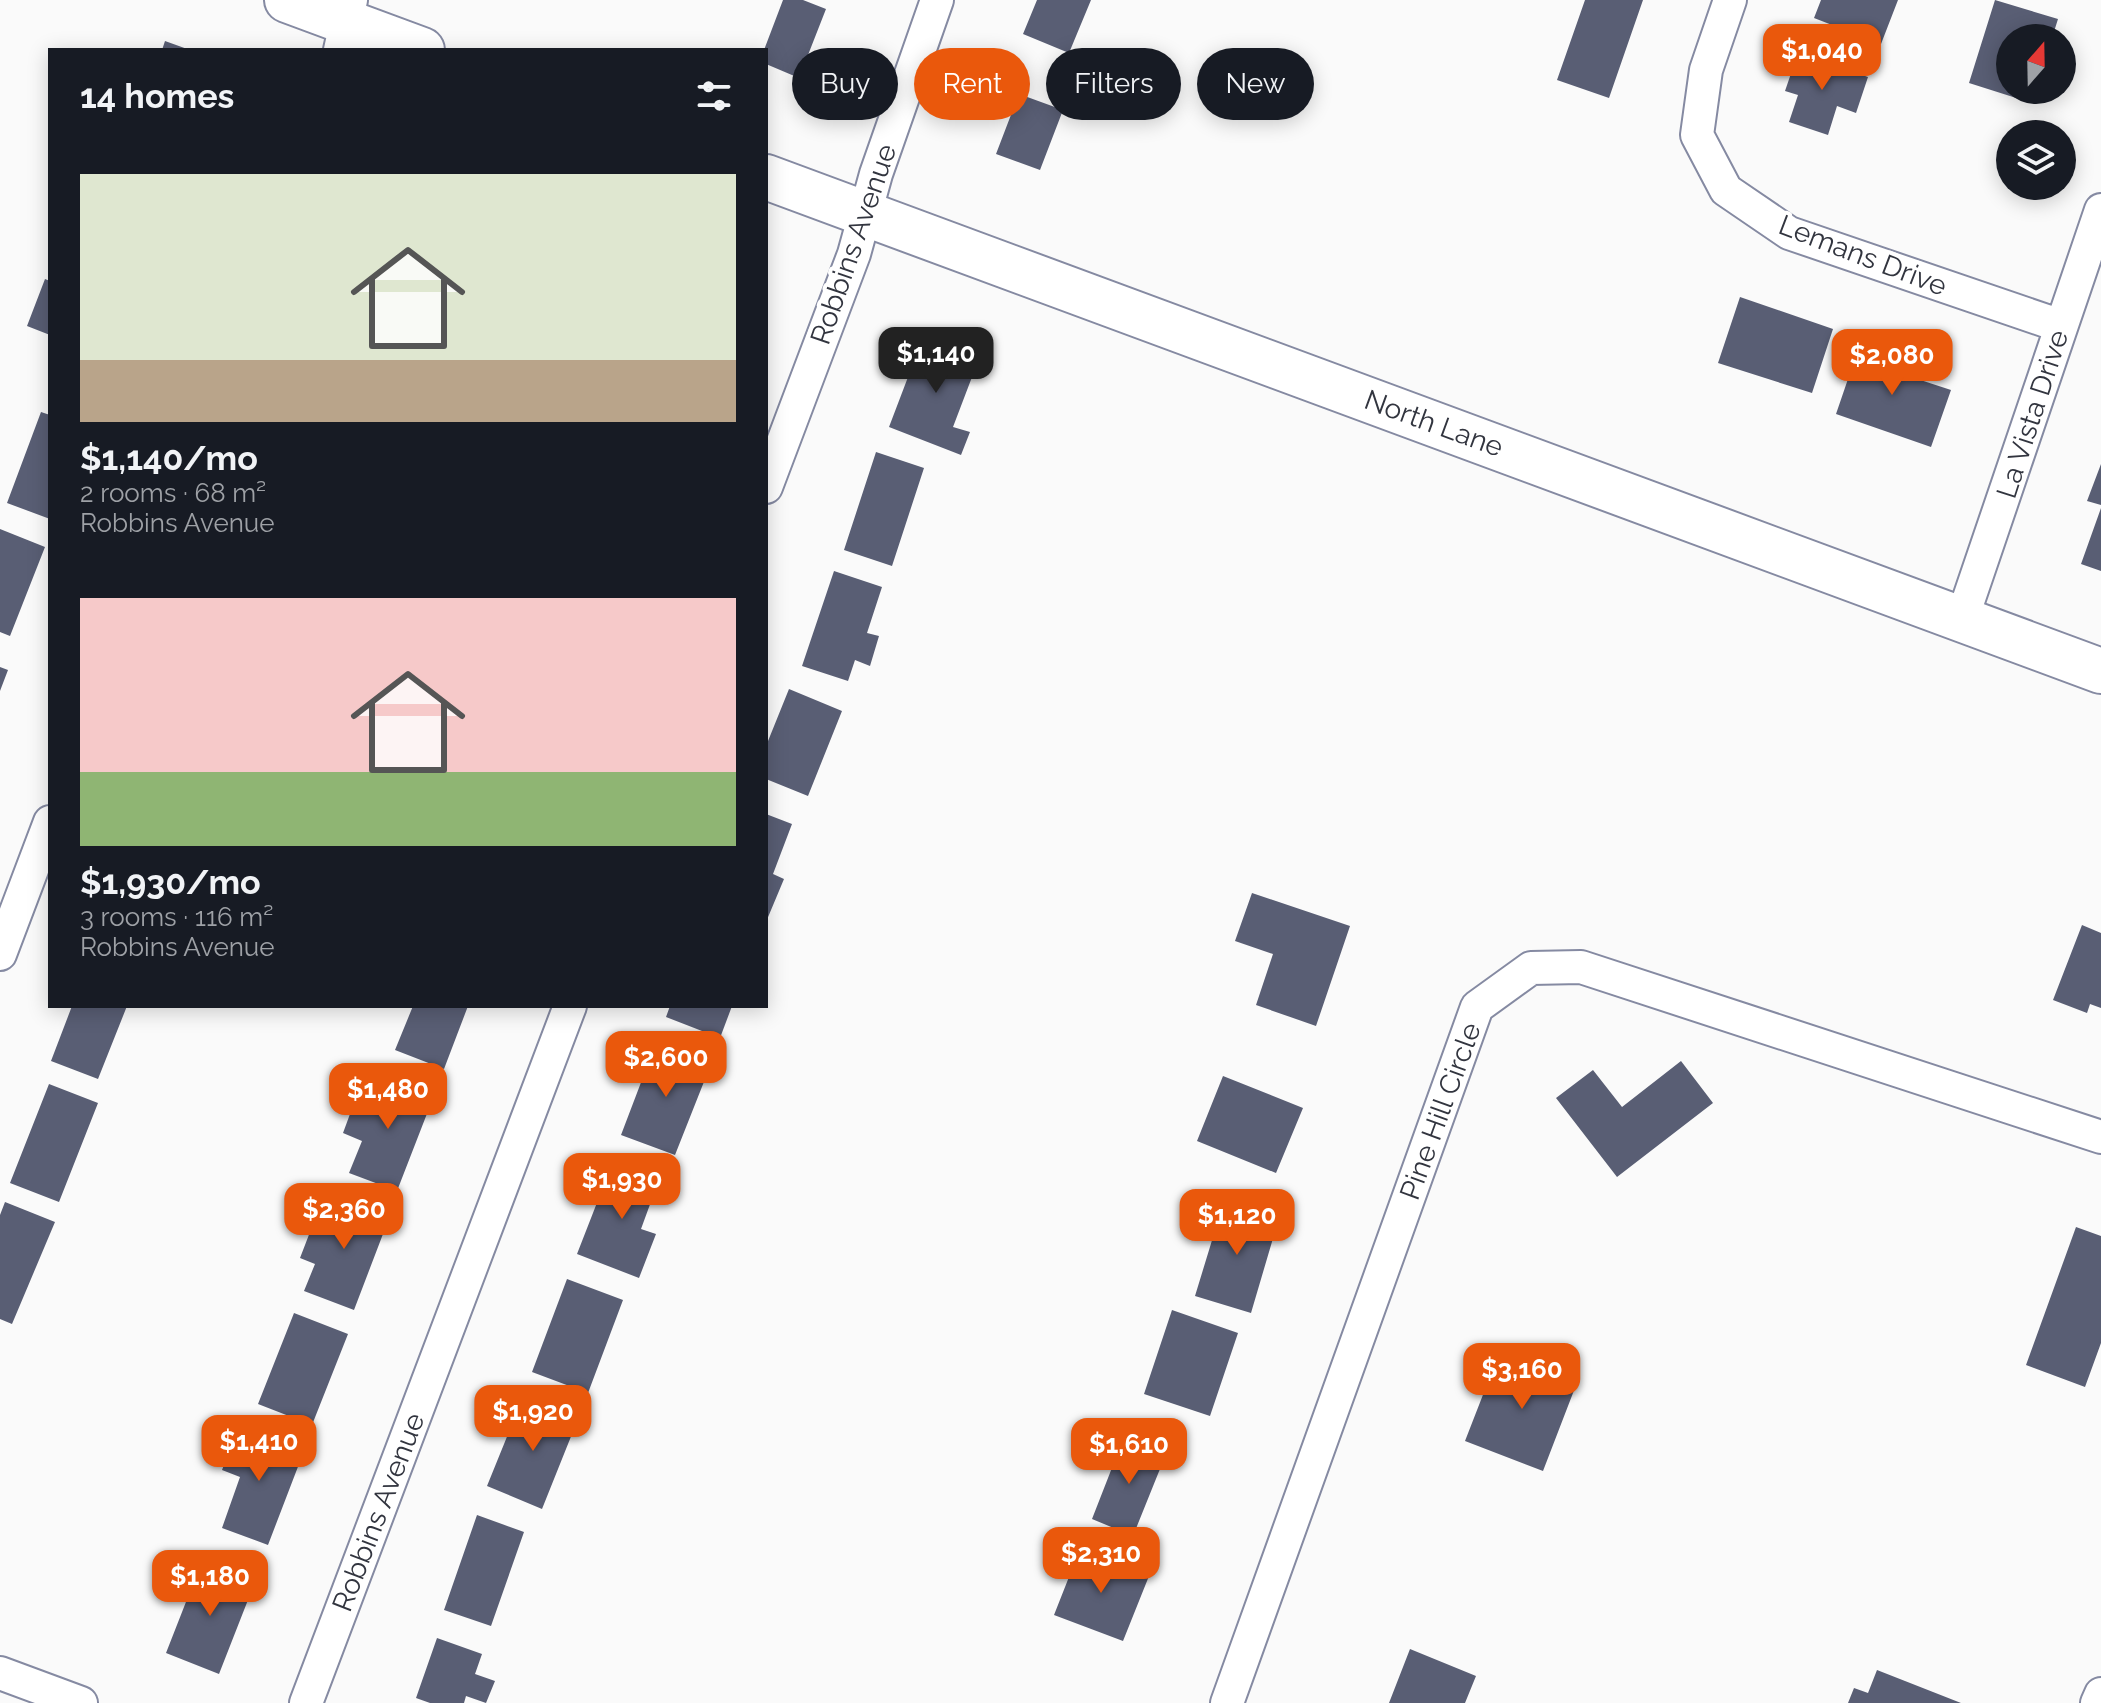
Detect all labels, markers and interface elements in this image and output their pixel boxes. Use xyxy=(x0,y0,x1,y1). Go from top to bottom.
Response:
pin: $1,040 xyxy=(1757,24,1887,92)
north arrow xyxy=(1996,24,2076,104)
map controls xyxy=(1996,24,2076,200)
text: $1,040 xyxy=(1781,35,1863,65)
chip: Buy xyxy=(792,48,898,120)
chip: Rent xyxy=(914,48,1030,120)
chip: Filters xyxy=(1046,48,1181,120)
chip: New xyxy=(1197,48,1314,120)
icon: filters xyxy=(692,74,736,118)
text: 14 homes xyxy=(80,76,234,116)
button: layers xyxy=(1996,120,2076,200)
street label: Robbins Avenue xyxy=(804,140,903,349)
street label: Lemans Drive xyxy=(1774,208,1951,303)
icon: home xyxy=(336,226,480,370)
street label: La Vista Drive xyxy=(1990,326,2075,502)
pin: $1,140 xyxy=(871,327,1001,395)
pin: $2,080 xyxy=(1827,329,1957,397)
text: $1,140 xyxy=(896,338,976,368)
text: $2,080 xyxy=(1850,340,1934,370)
street label: North Lane xyxy=(1360,383,1508,464)
text: $1,140/mo xyxy=(80,438,258,478)
text: 2 rooms · 68 m² xyxy=(80,478,266,508)
text: Robbins Avenue xyxy=(80,508,275,538)
icon: home xyxy=(336,650,480,794)
text: $1,930/mo xyxy=(80,862,261,902)
text: 3 rooms · 116 m² xyxy=(80,902,273,932)
text: Robbins Avenue xyxy=(80,932,275,962)
street label: Pine Hill Circle xyxy=(1393,1018,1488,1204)
pin: $2,600 xyxy=(601,1031,731,1099)
text: $2,600 xyxy=(624,1042,708,1072)
pin: $1,480 xyxy=(323,1063,453,1131)
text: $1,480 xyxy=(347,1074,429,1104)
pin: $1,930 xyxy=(557,1153,687,1221)
text: $1,930 xyxy=(581,1164,663,1194)
pin: $2,360 xyxy=(279,1183,409,1251)
pin: $1,120 xyxy=(1172,1189,1302,1257)
text: $2,360 xyxy=(302,1194,386,1224)
text: $1,120 xyxy=(1198,1200,1276,1230)
pin: $3,160 xyxy=(1457,1343,1587,1411)
text: $3,160 xyxy=(1481,1354,1563,1384)
pin: $1,920 xyxy=(468,1385,598,1453)
text: $1,920 xyxy=(492,1396,574,1426)
street label: Robbins Avenue xyxy=(326,1408,431,1616)
pin: $1,410 xyxy=(194,1415,324,1483)
pin: $1,610 xyxy=(1064,1418,1194,1486)
text: $1,410 xyxy=(219,1426,299,1456)
text: $1,610 xyxy=(1089,1429,1169,1459)
pin: $2,310 xyxy=(1036,1527,1166,1595)
text: $2,310 xyxy=(1061,1538,1141,1568)
pin: $1,180 xyxy=(145,1550,275,1618)
text: $1,180 xyxy=(170,1561,250,1591)

